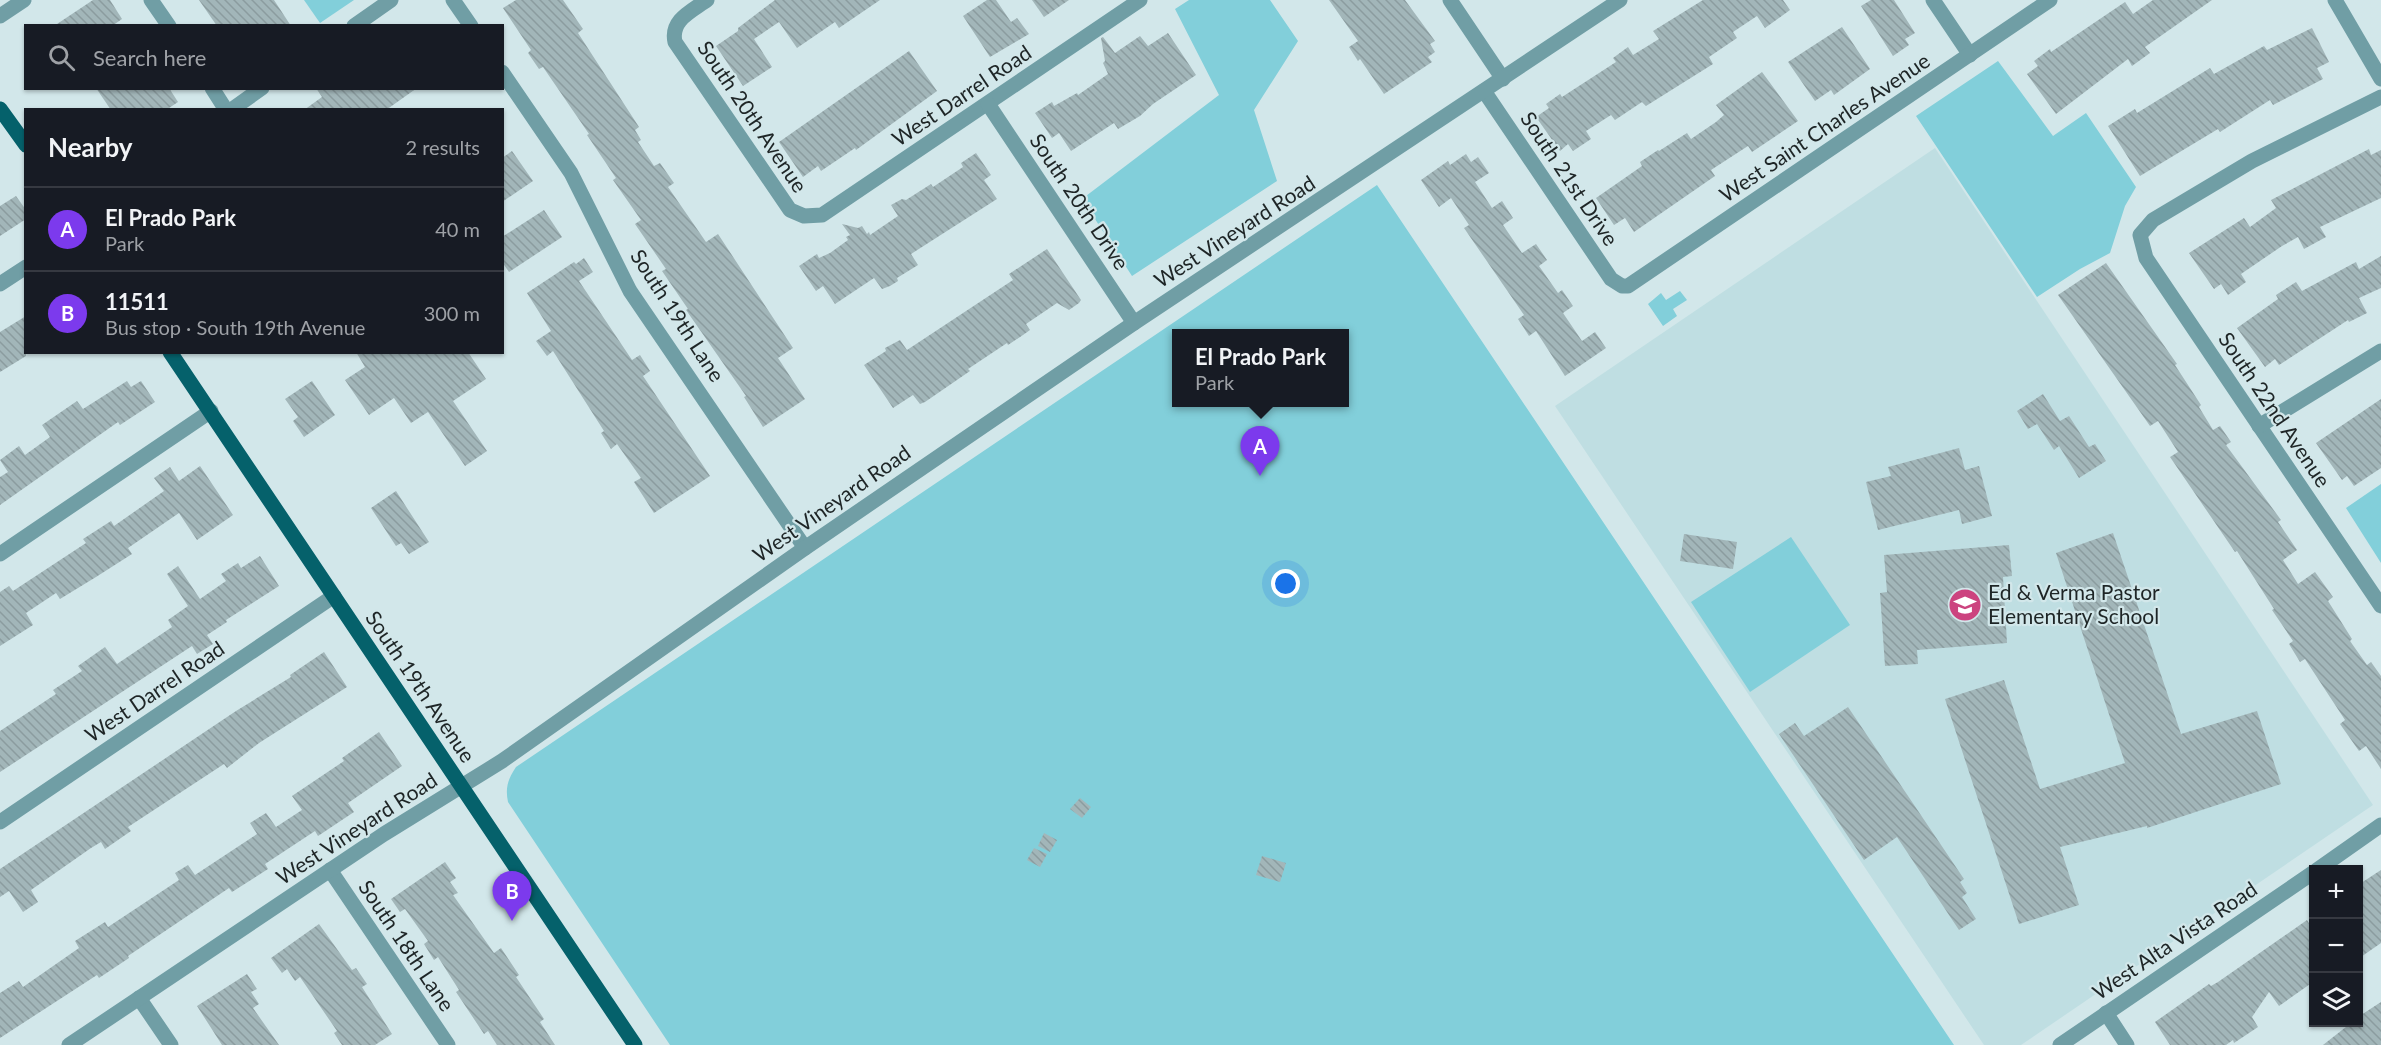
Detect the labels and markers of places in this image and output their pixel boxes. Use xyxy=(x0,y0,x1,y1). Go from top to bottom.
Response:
pin: A xyxy=(1240,426,1280,476)
place label: Ed & Verma Pastor Elementary School xyxy=(1988,579,2160,628)
school or university icon: Ed & Verma Pastor Elementary School xyxy=(1947,587,1983,623)
pin: B xyxy=(492,872,532,921)

